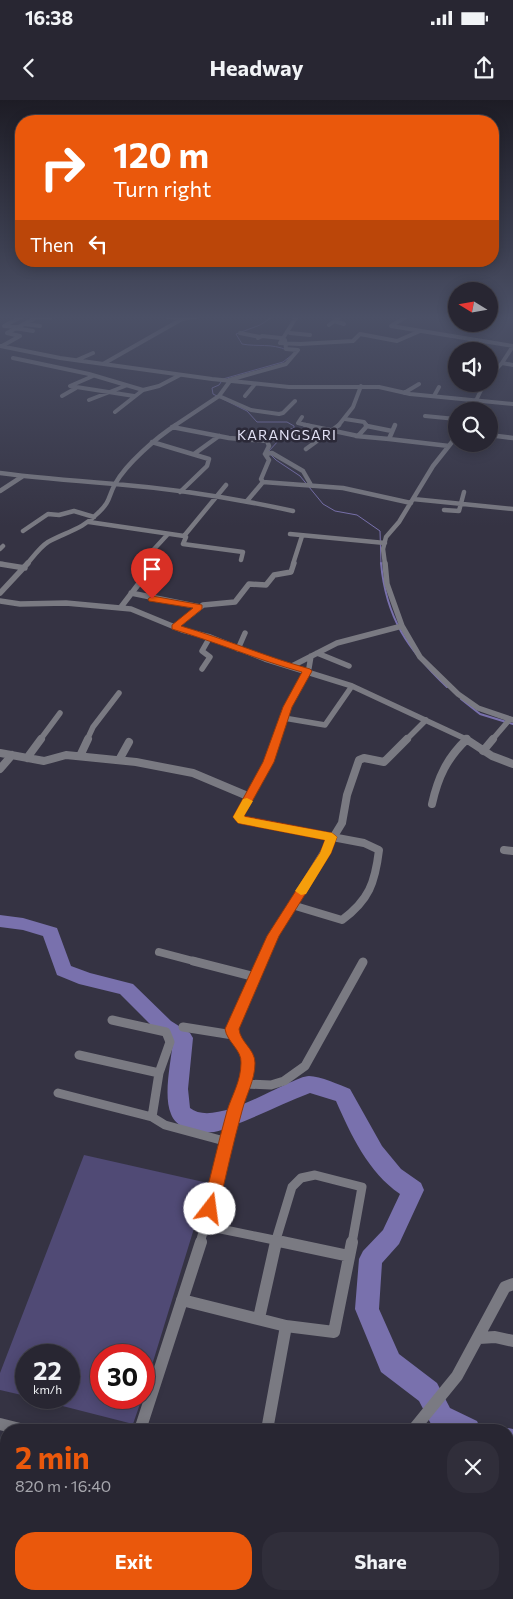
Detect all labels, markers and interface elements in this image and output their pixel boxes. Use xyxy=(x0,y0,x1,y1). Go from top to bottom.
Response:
text: 16:38 xyxy=(25,6,73,29)
icon: back xyxy=(15,54,43,82)
text: Headway xyxy=(210,54,303,81)
icon: share xyxy=(470,54,498,82)
text: 120 m xyxy=(113,132,209,175)
icon: right xyxy=(30,135,95,200)
text: Turn right xyxy=(113,175,211,202)
icon: left xyxy=(84,230,112,258)
text: Then xyxy=(30,233,74,256)
north arrow xyxy=(448,282,498,332)
map controls xyxy=(448,282,498,452)
button: sound xyxy=(448,342,498,392)
button: search xyxy=(448,402,498,452)
district label: KARANGSARI xyxy=(237,426,337,443)
pin xyxy=(131,548,173,599)
icon: arrive xyxy=(138,555,166,583)
position arrow xyxy=(183,1182,235,1234)
speed limit sign: 30 xyxy=(90,1344,155,1409)
text: 22 xyxy=(33,1355,62,1385)
text: km/h xyxy=(33,1382,62,1396)
text: 2 min xyxy=(15,1438,90,1475)
button: close xyxy=(447,1441,499,1493)
text: 820 m · 16:40 xyxy=(15,1476,111,1495)
button: Exit xyxy=(15,1532,252,1590)
button: Share xyxy=(262,1532,499,1590)

